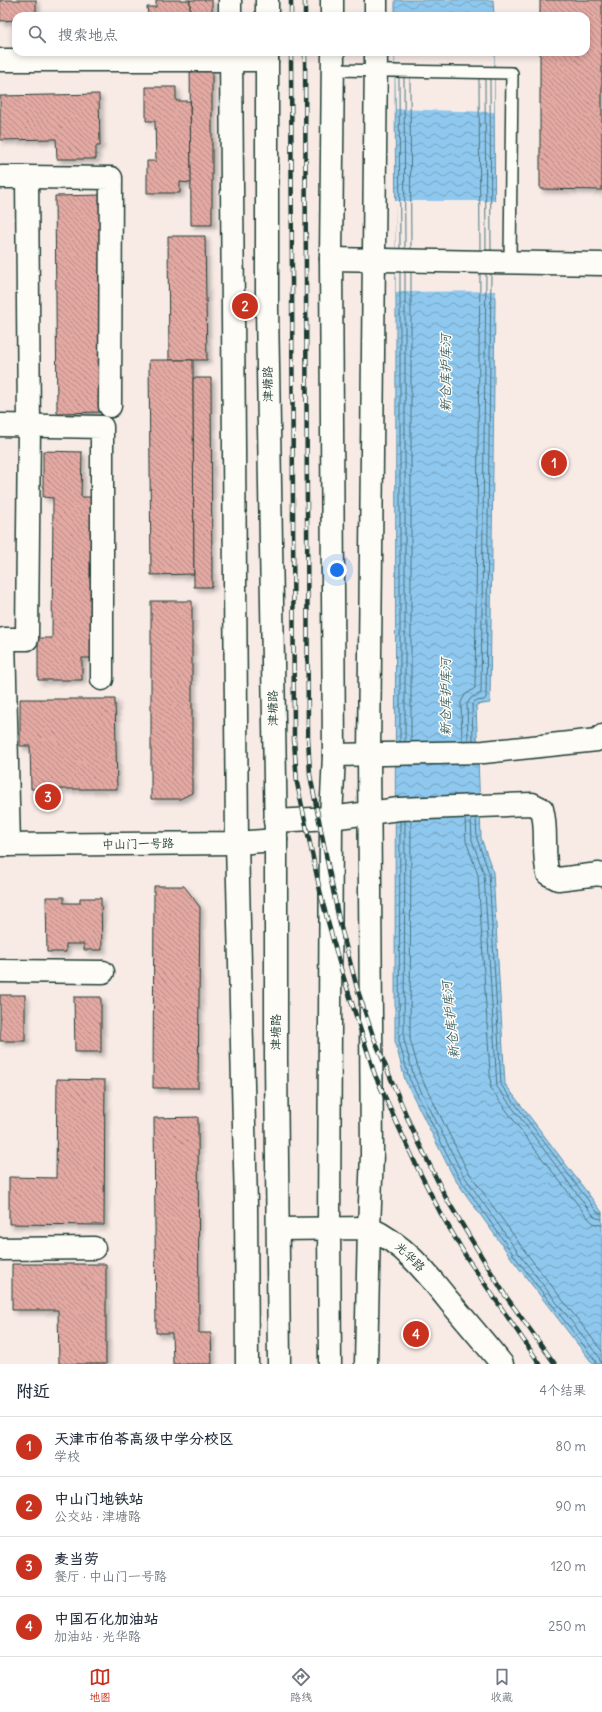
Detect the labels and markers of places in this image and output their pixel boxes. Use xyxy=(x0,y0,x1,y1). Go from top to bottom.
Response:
pin: 2 xyxy=(232,291,258,321)
pin: 1 xyxy=(541,448,567,478)
pin: 3 xyxy=(35,782,61,812)
pin: 4 xyxy=(403,1319,429,1349)

